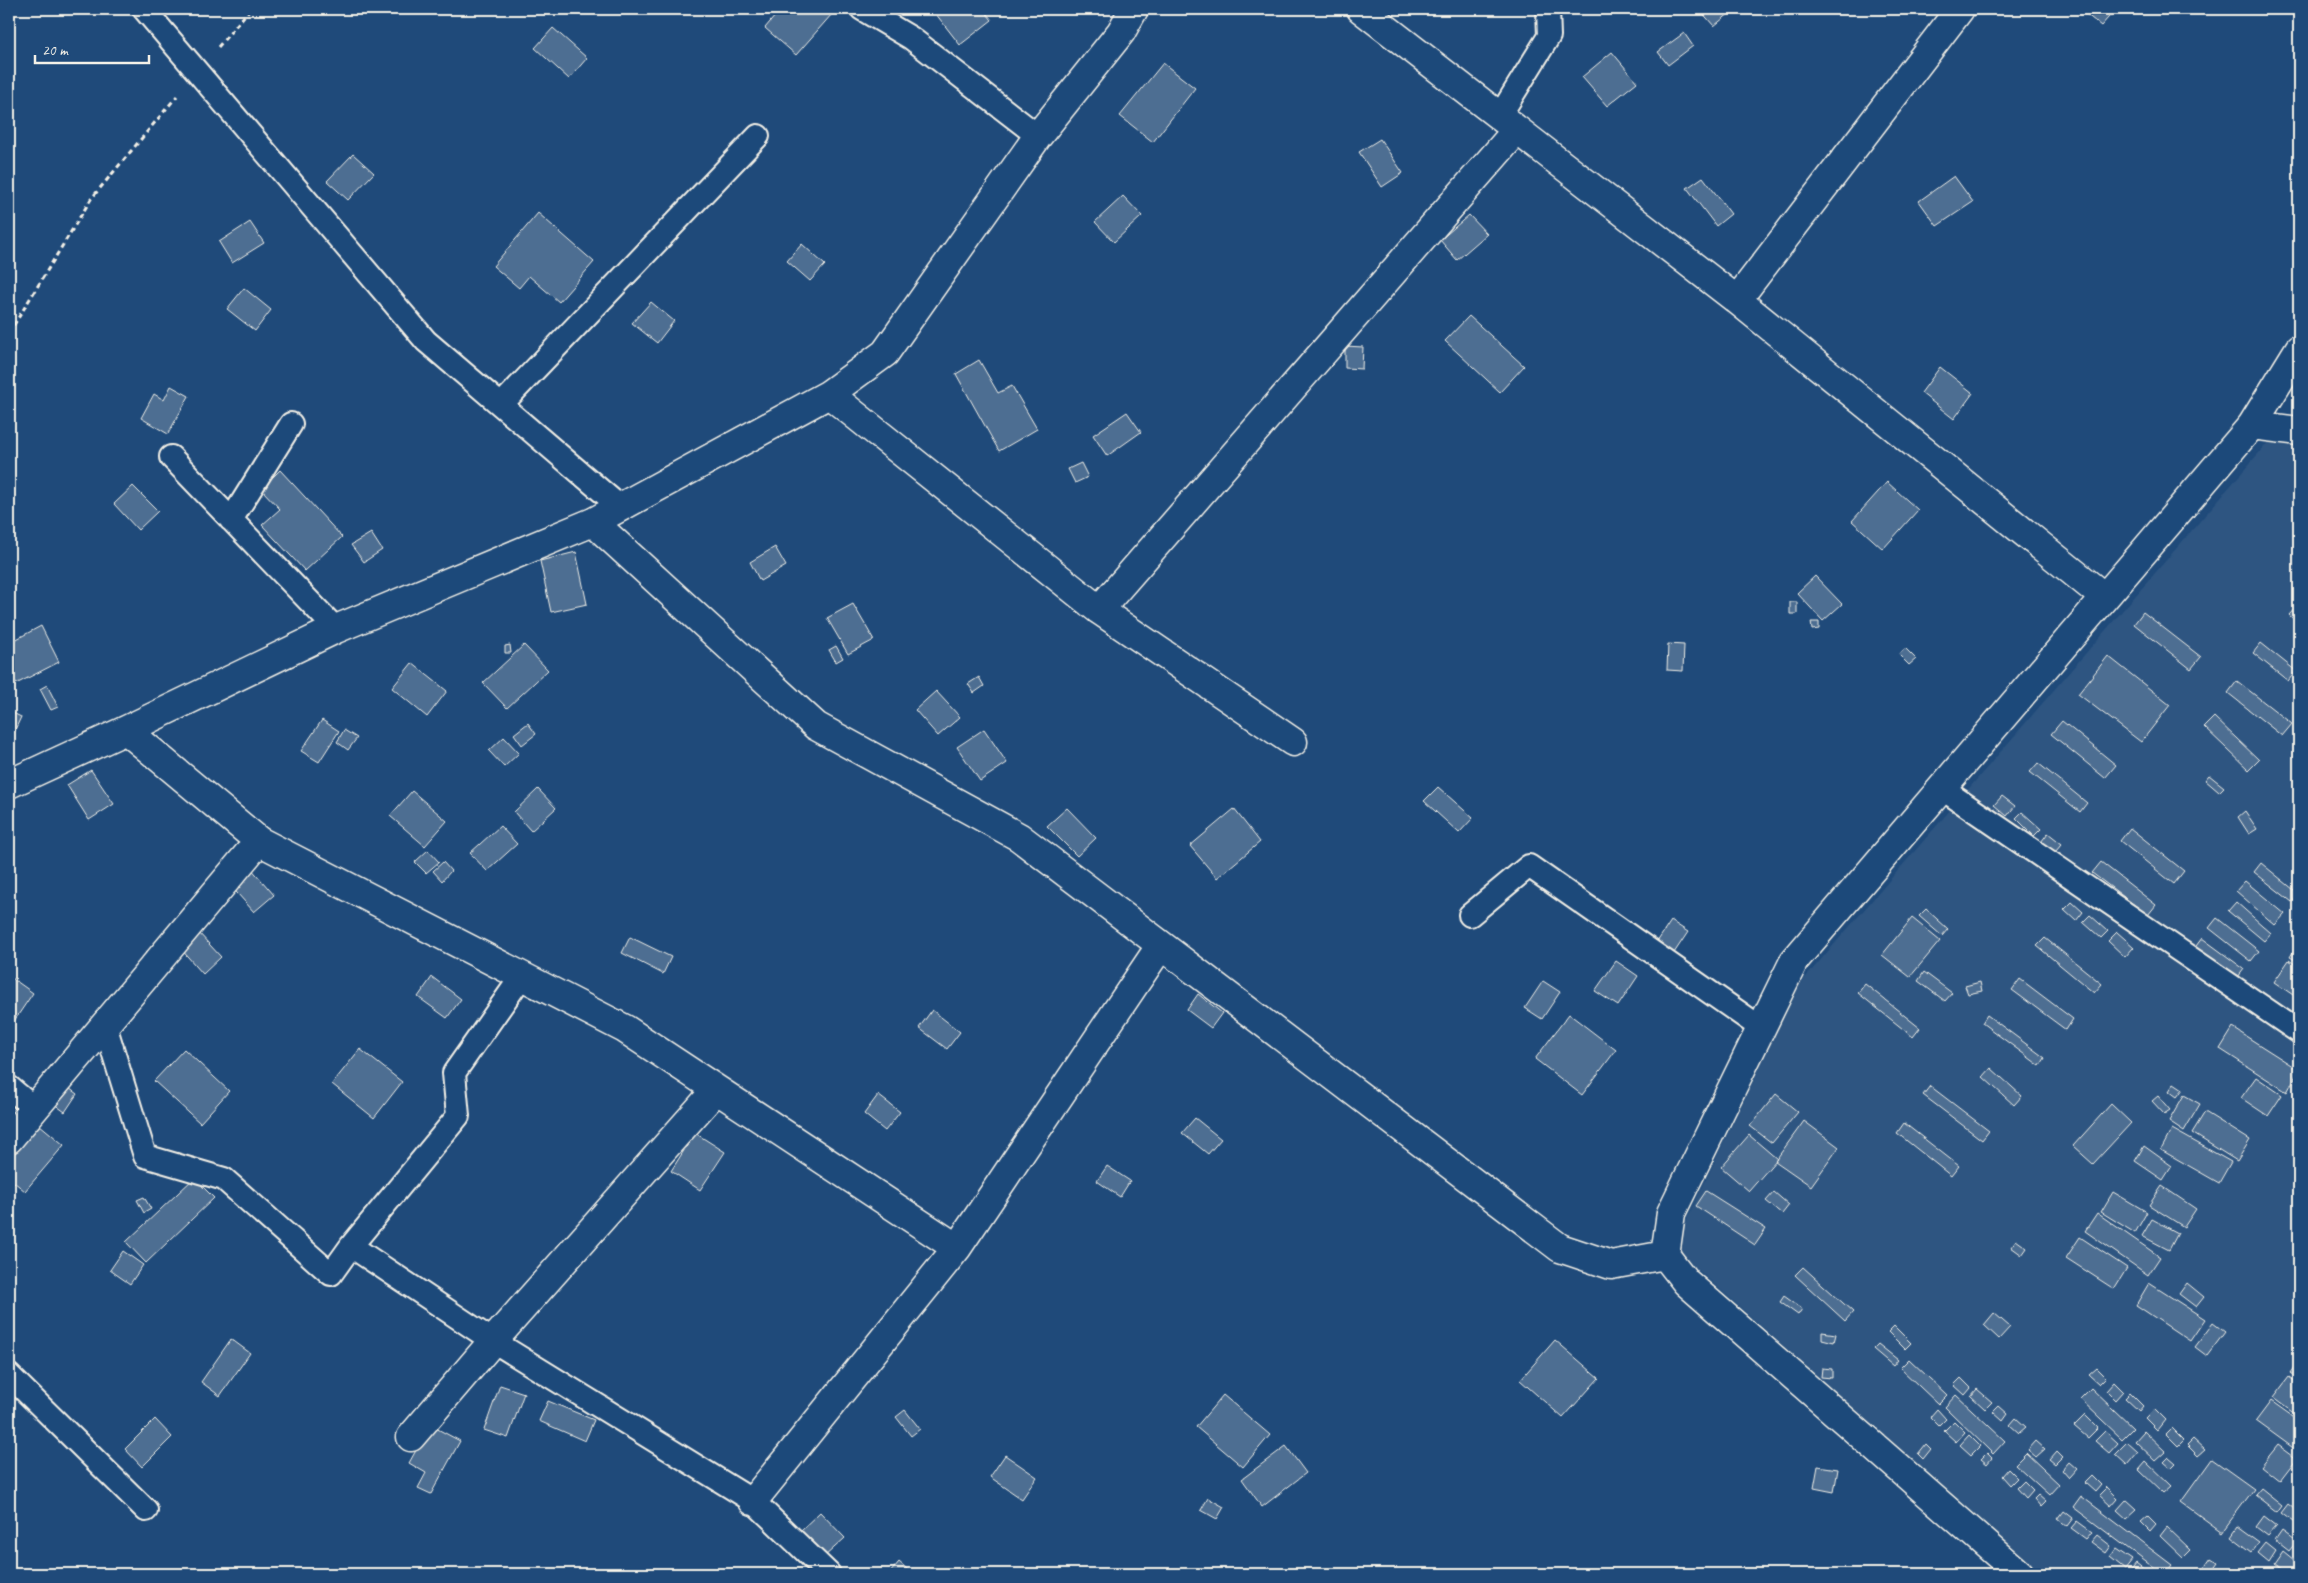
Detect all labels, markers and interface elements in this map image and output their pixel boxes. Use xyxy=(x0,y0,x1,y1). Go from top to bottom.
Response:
scale bar xyxy=(35,32,149,64)
text: 20 m xyxy=(42,41,69,60)

